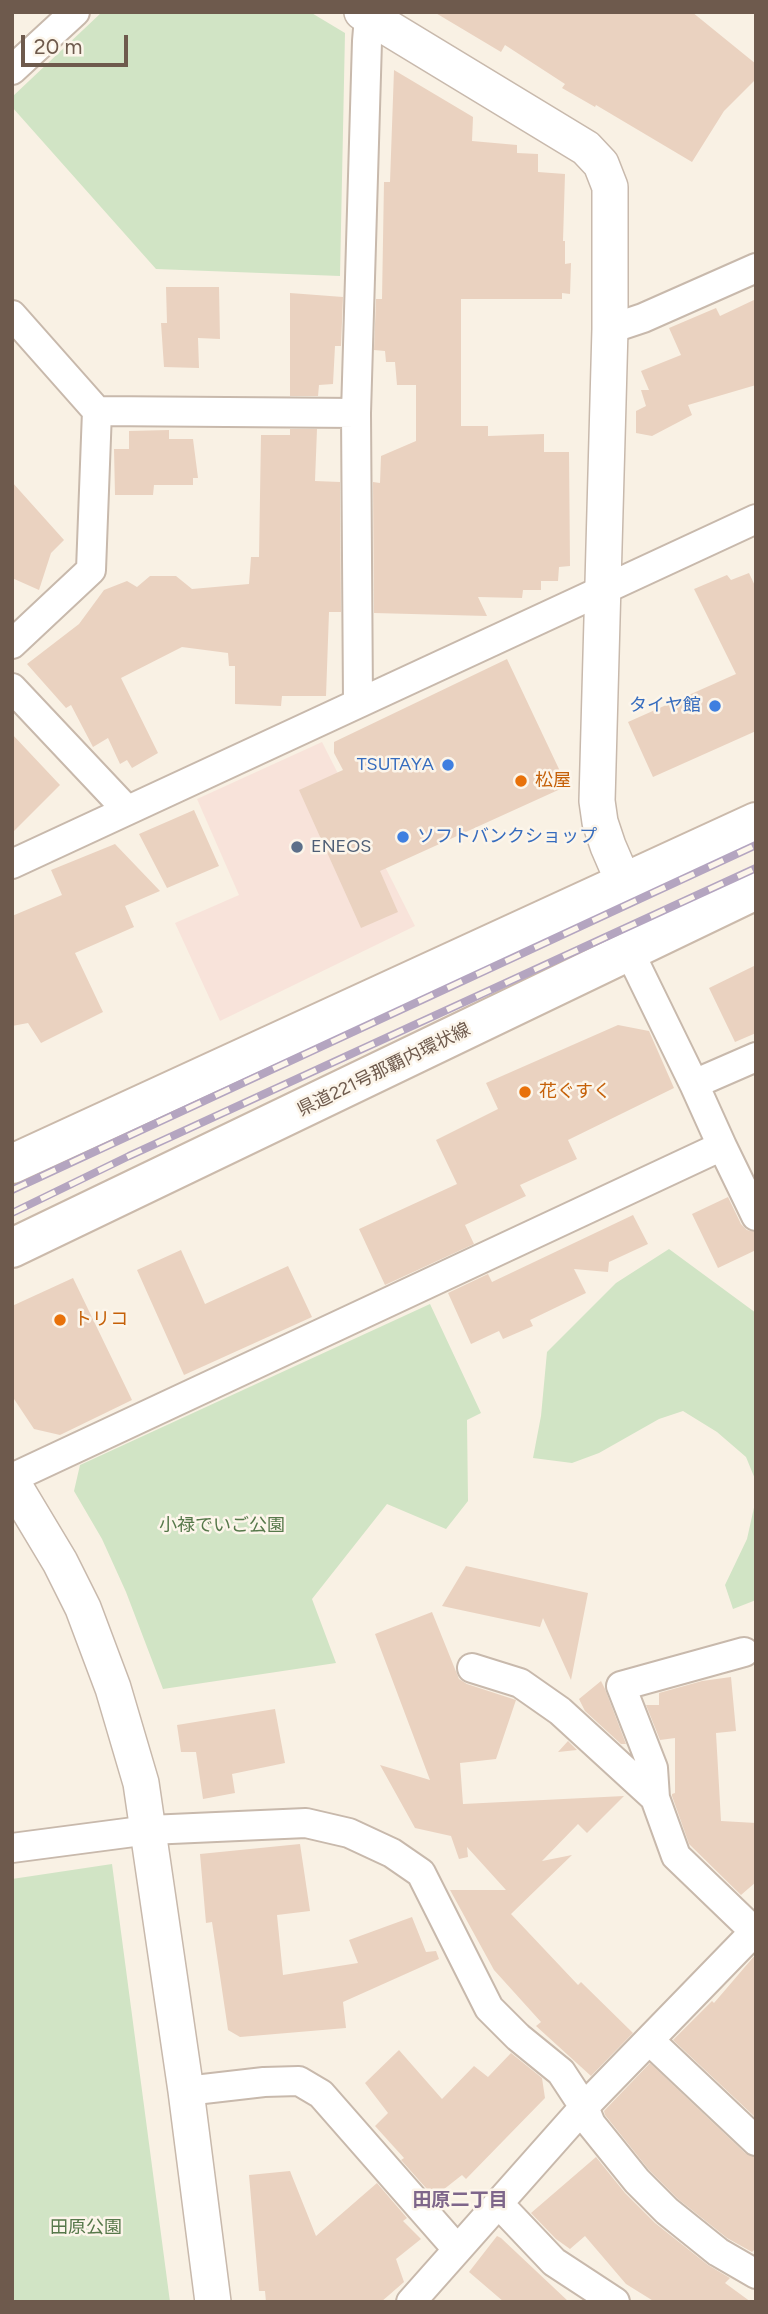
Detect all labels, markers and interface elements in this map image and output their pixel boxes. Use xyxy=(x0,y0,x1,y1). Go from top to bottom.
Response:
scale bar xyxy=(24,21,131,65)
text: 20 m xyxy=(34,34,82,59)
place label: タイヤ館 xyxy=(629,695,701,717)
marker: タイヤ館 xyxy=(707,698,723,714)
place label: TSUTAYA xyxy=(357,754,434,776)
marker: TSUTAYA xyxy=(440,757,456,773)
place label: 松屋 xyxy=(535,770,571,792)
marker: 松屋 xyxy=(513,773,529,789)
place label: ソフトバンクショップ xyxy=(417,826,597,848)
marker: ソフトバンクショップ xyxy=(395,829,411,845)
place label: ENEOS xyxy=(311,836,371,858)
marker: ENEOS xyxy=(289,839,305,855)
street label: 県道221号那覇内環状線 xyxy=(294,1019,474,1121)
place label: 花ぐすく xyxy=(539,1081,611,1103)
marker: 花ぐすく xyxy=(517,1084,533,1100)
place label: トリコ xyxy=(74,1309,128,1331)
marker: トリコ xyxy=(52,1312,68,1328)
park label: 小禄でいご公園 xyxy=(159,1515,285,1537)
district label: 田原二丁目 xyxy=(413,2189,507,2211)
park label: 田原公園 xyxy=(50,2217,122,2239)

